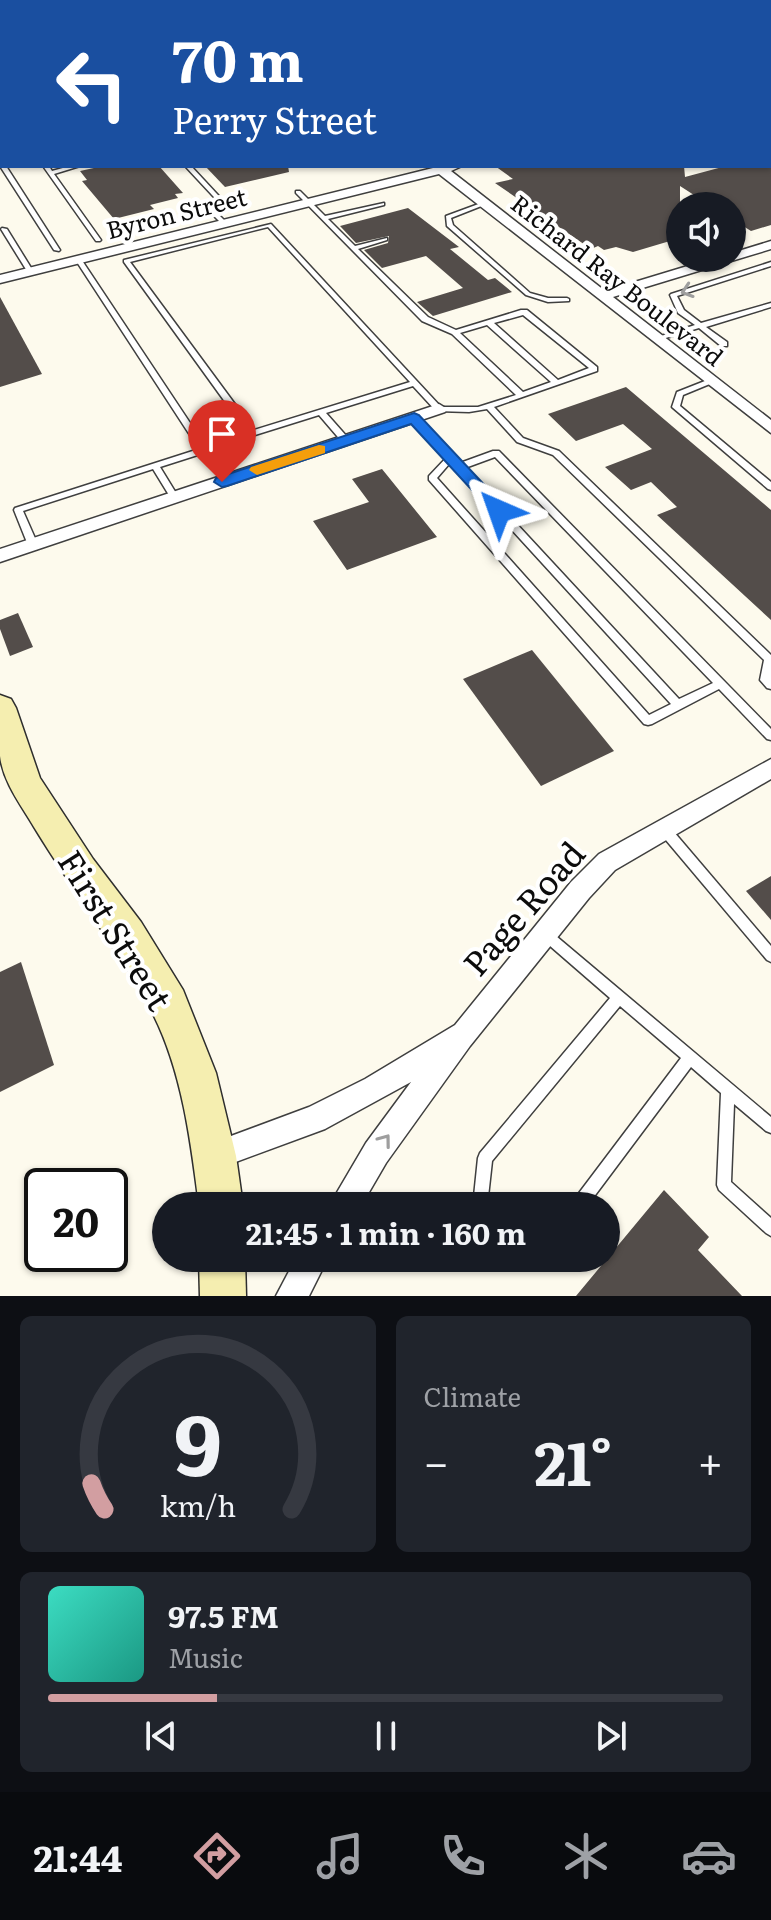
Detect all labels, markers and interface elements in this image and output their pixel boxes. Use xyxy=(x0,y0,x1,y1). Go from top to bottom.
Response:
text: 70 m xyxy=(172,16,304,99)
icon: left xyxy=(40,32,144,136)
text: Perry Street xyxy=(172,92,377,145)
street label: Byron Street xyxy=(102,178,250,246)
street label: Richard Ray Boulevard xyxy=(504,185,732,373)
map controls xyxy=(666,192,746,272)
button: sound xyxy=(666,192,746,272)
one-way arrow xyxy=(681,282,694,298)
pin xyxy=(188,400,256,482)
icon: arrive xyxy=(200,412,244,456)
position arrow xyxy=(457,469,541,553)
street label: Page Road xyxy=(449,829,595,985)
street label: First Street xyxy=(48,839,186,1019)
one-way arrow xyxy=(376,1134,390,1149)
speed limit sign: 20 xyxy=(24,1168,128,1272)
text: 21:45 · 1 min · 160 m xyxy=(246,1210,526,1254)
text: Climate xyxy=(424,1376,521,1415)
text: 9 xyxy=(174,1378,222,1502)
text: 21° xyxy=(534,1415,612,1504)
text: − xyxy=(424,1427,449,1493)
text: + xyxy=(697,1427,723,1493)
text: km/h xyxy=(160,1483,236,1526)
text: 97.5 FM xyxy=(168,1593,279,1637)
text: Music xyxy=(168,1637,243,1676)
icon: previous xyxy=(139,1714,183,1758)
icon: pause xyxy=(364,1714,408,1758)
icon: next xyxy=(589,1714,633,1758)
icon: directions xyxy=(189,1828,245,1884)
icon: music xyxy=(312,1828,368,1884)
icon: phone xyxy=(435,1828,491,1884)
icon: climate xyxy=(558,1828,614,1884)
icon: car xyxy=(681,1828,737,1884)
text: 21:44 xyxy=(34,1830,122,1883)

